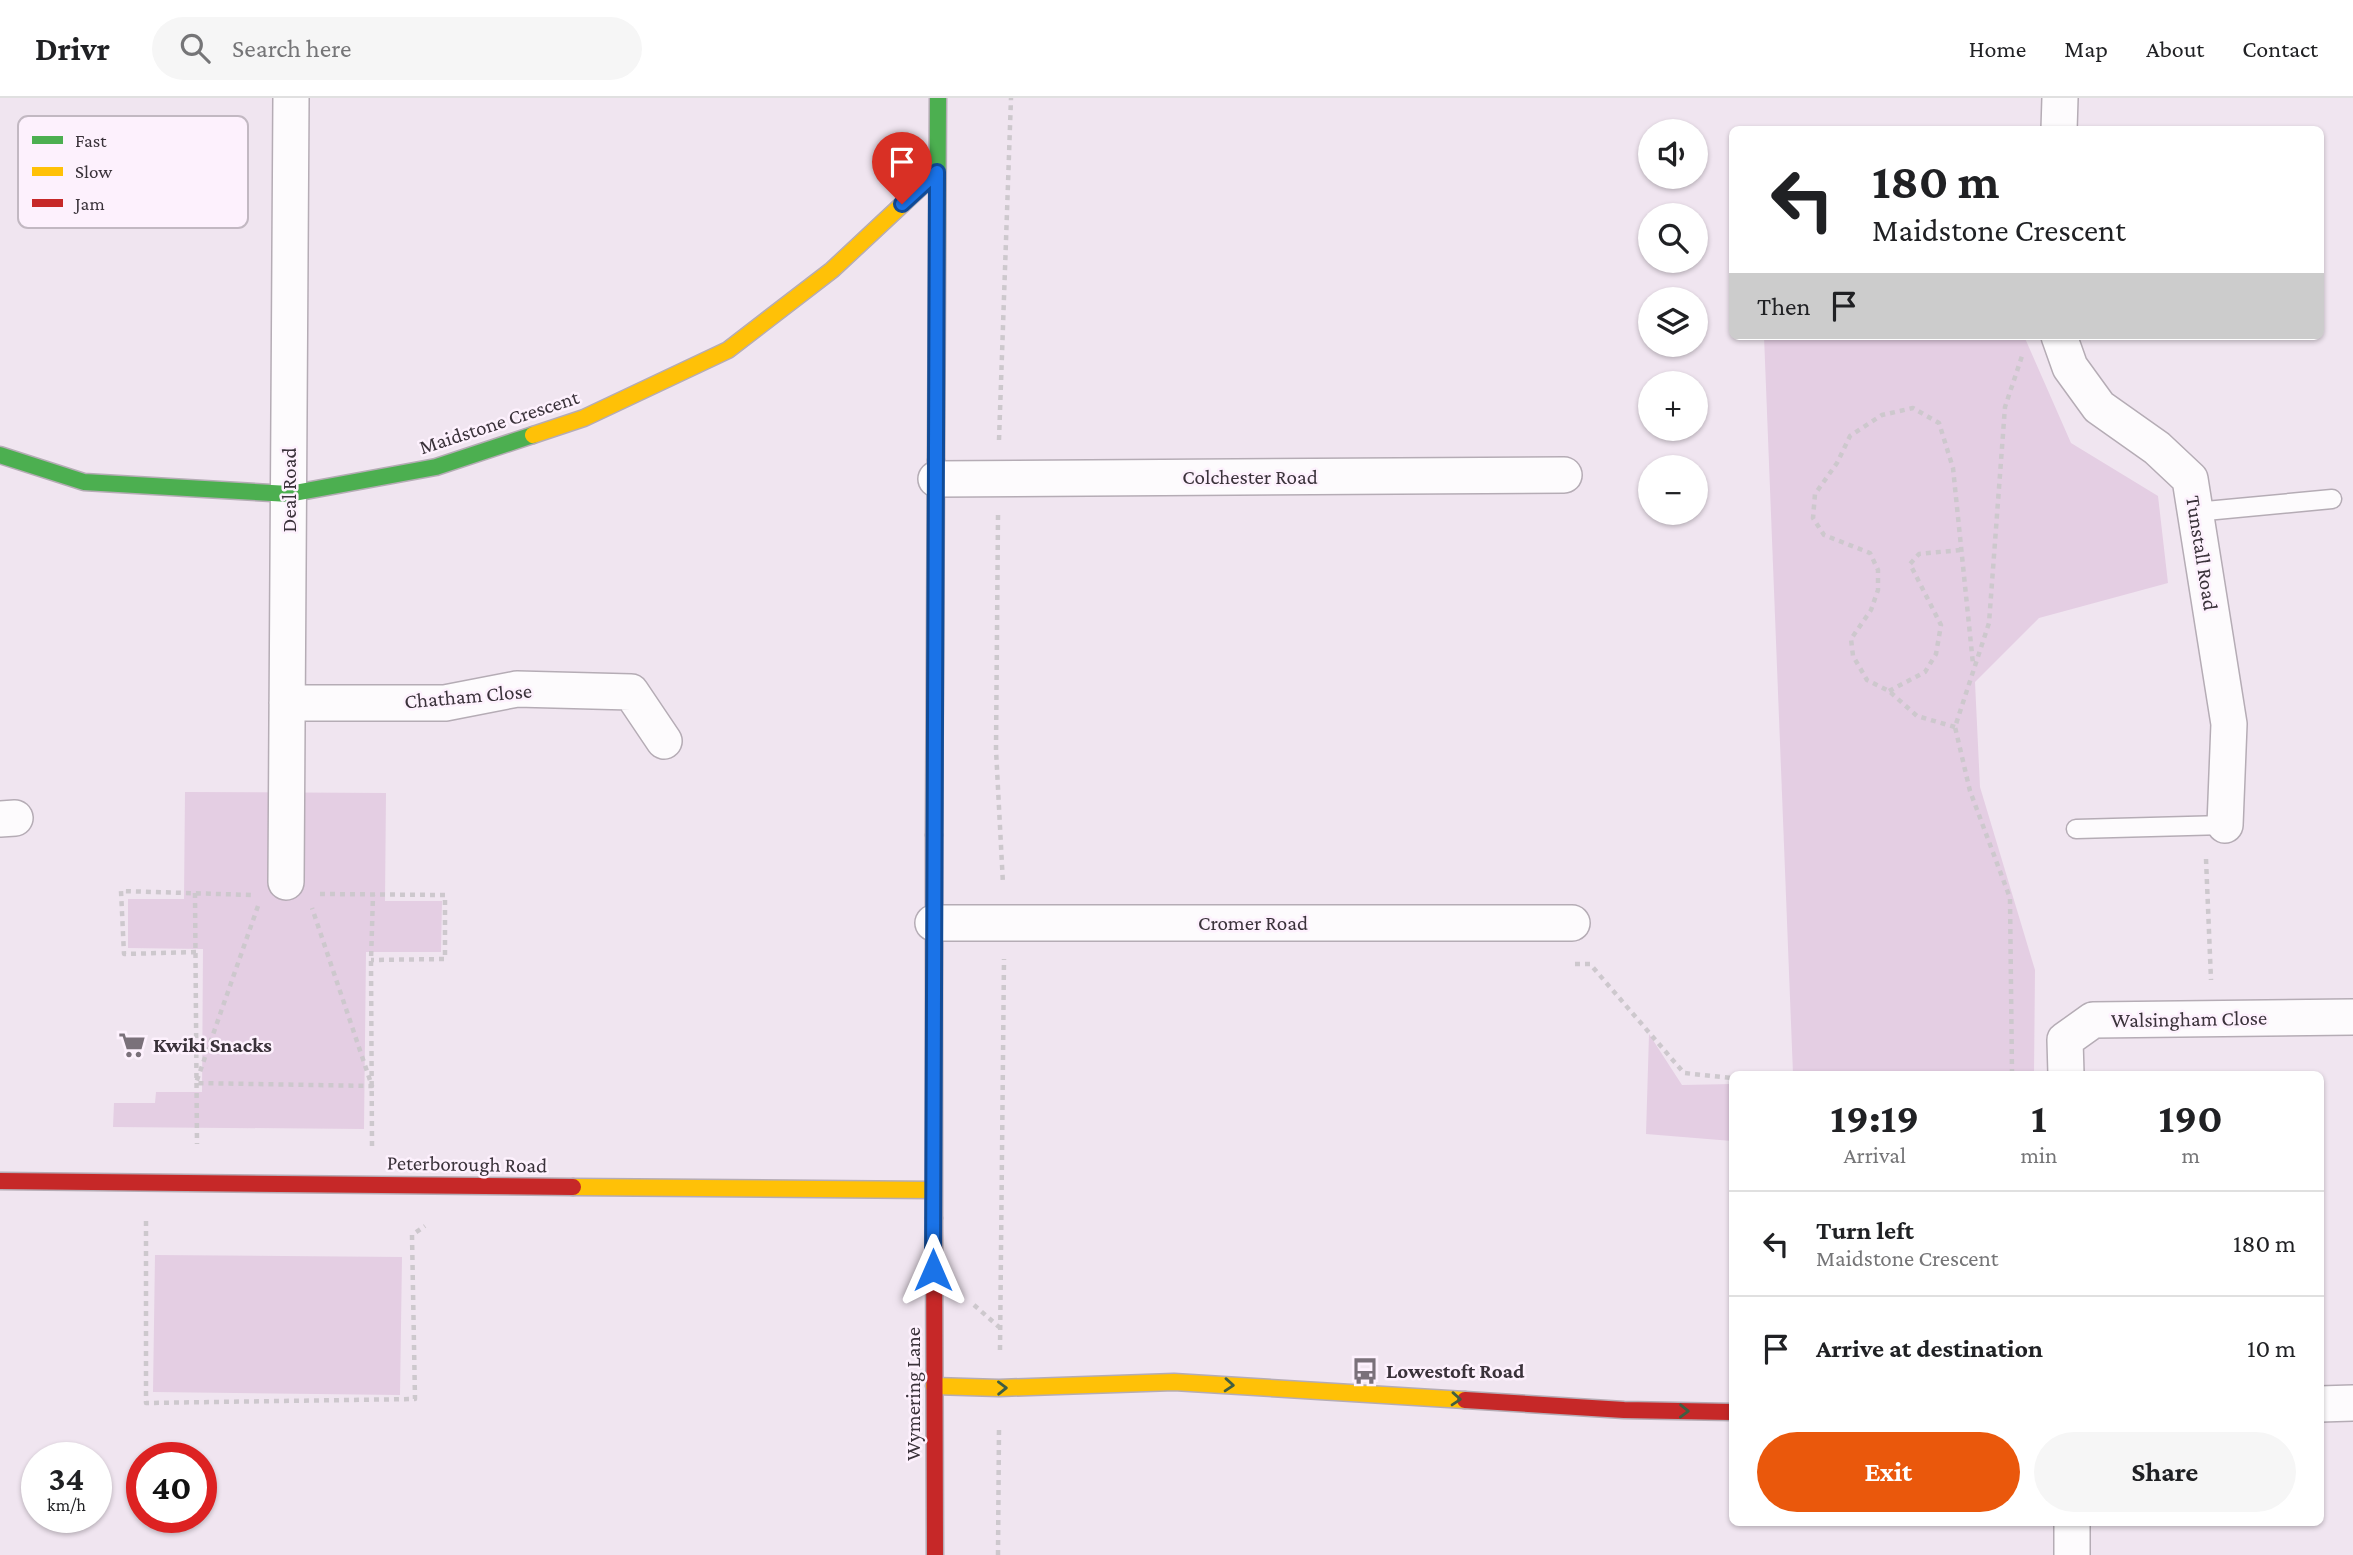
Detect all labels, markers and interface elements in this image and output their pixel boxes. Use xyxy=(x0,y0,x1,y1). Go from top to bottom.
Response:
search box xyxy=(152,17,642,80)
icon: search xyxy=(176,29,214,67)
text: Drivr xyxy=(35,30,110,67)
text: Search here xyxy=(232,34,351,63)
text: Home xyxy=(1969,35,2026,62)
text: Map xyxy=(2064,35,2108,62)
text: About xyxy=(2146,35,2204,62)
text: Contact xyxy=(2242,35,2318,62)
legend xyxy=(18,116,248,228)
map controls xyxy=(1638,119,1708,525)
button: sound xyxy=(1638,119,1708,189)
text: Fast xyxy=(75,130,107,151)
pin xyxy=(872,132,932,204)
icon: arrive xyxy=(883,143,921,181)
icon: left xyxy=(1757,154,1848,245)
text: 180 m xyxy=(1872,154,2000,209)
text: Slow xyxy=(75,161,112,182)
text: Jam xyxy=(73,193,105,214)
button: search xyxy=(1638,203,1708,273)
text: Maidstone Crescent xyxy=(1872,212,2126,248)
button: layers xyxy=(1638,287,1708,357)
icon: arrive xyxy=(1825,287,1863,325)
text: Then xyxy=(1757,292,1811,321)
button: + xyxy=(1638,371,1708,441)
street label: Maidstone Crescent xyxy=(416,385,583,459)
street label: Deal Road xyxy=(277,448,301,532)
button: − xyxy=(1638,455,1708,525)
street label: Colchester Road xyxy=(1182,465,1318,489)
street label: Tunstall Road xyxy=(2181,494,2223,612)
street label: Chatham Close xyxy=(403,678,533,714)
street label: Cromer Road xyxy=(1198,911,1308,935)
street label: Walsingham Close xyxy=(2111,1006,2267,1032)
supermarket icon: Kwiki Snacks xyxy=(117,1030,147,1060)
place label: Kwiki Snacks xyxy=(153,1033,272,1057)
text: 19:19 xyxy=(1830,1094,1919,1141)
text: 1 xyxy=(2031,1094,2047,1141)
text: 190 xyxy=(2159,1094,2223,1141)
text: Arrival xyxy=(1843,1142,1906,1168)
text: min xyxy=(2020,1142,2057,1168)
text: m xyxy=(2181,1142,2200,1168)
street label: Peterborough Road xyxy=(387,1151,547,1177)
text: Turn left xyxy=(1816,1216,1914,1245)
icon: left xyxy=(1757,1225,1795,1263)
text: 180 m xyxy=(2233,1229,2296,1258)
position arrow xyxy=(896,1233,970,1307)
text: Maidstone Crescent xyxy=(1816,1245,1998,1271)
street label: Wymering Lane xyxy=(901,1327,925,1461)
icon: arrive xyxy=(1757,1330,1795,1368)
text: Arrive at destination xyxy=(1816,1334,2043,1363)
text: 10 m xyxy=(2247,1334,2296,1363)
bus stop icon: Lowestoft Road xyxy=(1350,1356,1380,1386)
place label: Lowestoft Road xyxy=(1386,1359,1525,1383)
one-way arrow xyxy=(1224,1377,1235,1392)
one-way arrow xyxy=(997,1380,1008,1396)
one-way arrow xyxy=(1451,1392,1462,1407)
one-way arrow xyxy=(1679,1403,1689,1419)
button: Exit xyxy=(1757,1432,2020,1512)
button: Share xyxy=(2034,1432,2296,1512)
speed limit sign: 40 xyxy=(126,1442,217,1533)
text: 34 xyxy=(49,1459,84,1498)
text: km/h xyxy=(47,1495,86,1515)

